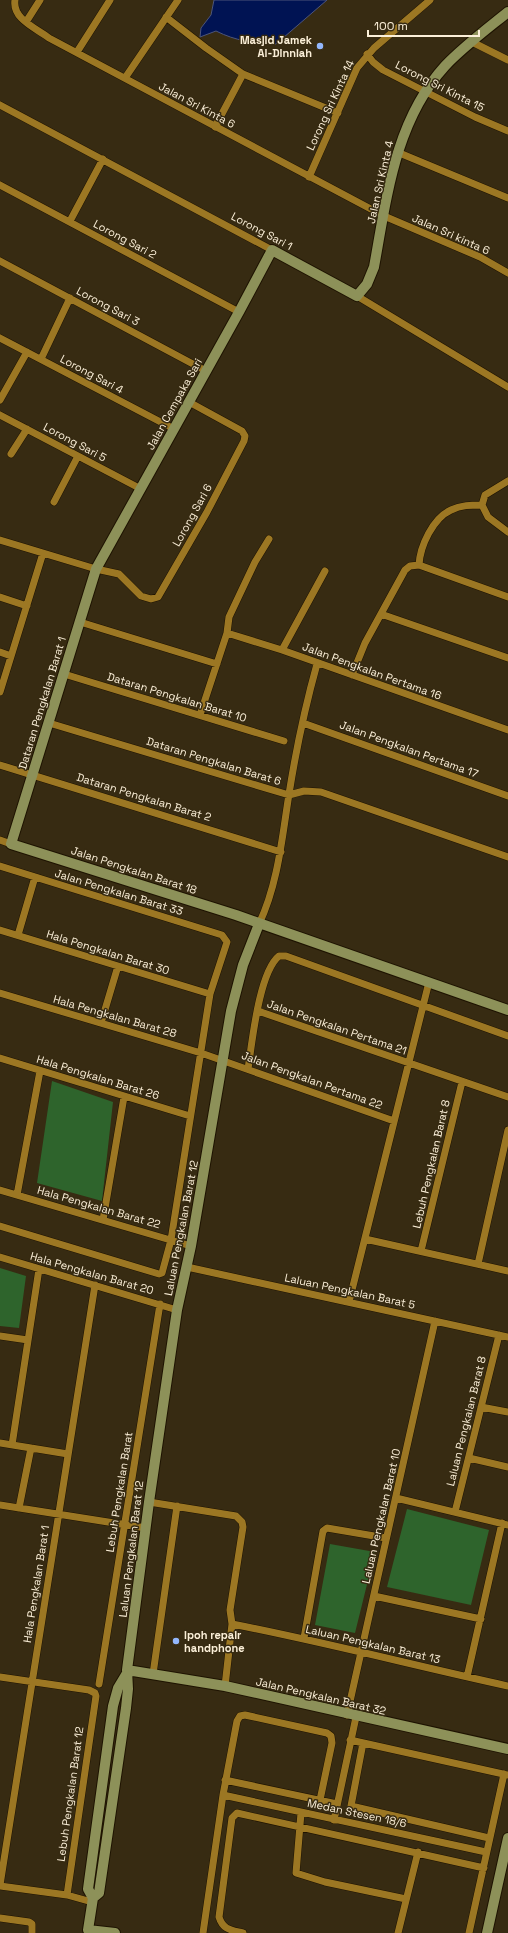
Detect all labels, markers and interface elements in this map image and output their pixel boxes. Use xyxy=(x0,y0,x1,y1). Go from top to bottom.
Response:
scale bar xyxy=(368,12,479,38)
text: 100 m xyxy=(374,18,408,34)
place label: Masjid Jamek Al-Dinniah xyxy=(240,33,313,60)
marker: Masjid Jamek Al-Dinniah xyxy=(315,41,325,51)
street label: Lorong Sri Kinta 14 xyxy=(303,57,357,152)
street label: Lorong Sri Kinta 15 xyxy=(393,58,487,115)
street label: Jalan Sri Kinta 6 xyxy=(156,79,238,131)
street label: Jalan Sri Kinta 4 xyxy=(364,139,396,225)
street label: Lorong Sari 1 xyxy=(229,209,295,253)
street label: Jalan Sri kinta 6 xyxy=(410,211,492,258)
street label: Lorong Sari 2 xyxy=(91,217,159,262)
street label: Lorong Sari 3 xyxy=(74,283,142,329)
street label: Lorong Sari 4 xyxy=(58,351,126,397)
street label: Jalan Cempaka Sari xyxy=(143,356,205,452)
street label: Lorong Sari 5 xyxy=(41,420,109,465)
street label: Lorong Sari 6 xyxy=(169,481,215,549)
street label: Dataran Pengkalan Barat 1 xyxy=(15,635,69,771)
street label: Jalan Pengkalan Pertama 16 xyxy=(301,639,444,703)
street label: Dataran Pengkalan Barat 10 xyxy=(106,669,248,725)
street label: Jalan Pengkalan Pertama 17 xyxy=(338,717,480,781)
street label: Dataran Pengkalan Barat 6 xyxy=(145,734,283,788)
street label: Dataran Pengkalan Barat 2 xyxy=(75,770,213,824)
street label: Jalan Pengkalan Barat 18 xyxy=(69,843,199,897)
street label: Jalan Pengkalan Barat 33 xyxy=(53,866,185,918)
street label: Hala Pengkalan Barat 30 xyxy=(45,927,171,977)
street label: Hala Pengkalan Barat 28 xyxy=(52,992,178,1040)
street label: Jalan Pengkalan Pertama 21 xyxy=(265,996,409,1058)
street label: Jalan Pengkalan Pertama 22 xyxy=(240,1048,385,1112)
street label: Hala Pengkalan Barat 26 xyxy=(35,1052,161,1102)
street label: Lebuh Pengkalan Barat 8 xyxy=(409,1098,453,1230)
street label: Laluan Pengkalan Barat 12 xyxy=(161,1159,201,1297)
street label: Hala Pengkalan Barat 22 xyxy=(36,1183,163,1231)
street label: Hala Pengkalan Barat 20 xyxy=(29,1249,155,1297)
street label: Laluan Pengkalan Barat 5 xyxy=(283,1270,417,1312)
street label: Laluan Pengkalan Barat 8 xyxy=(443,1354,489,1487)
street label: Lebuh Pengkalan Barat xyxy=(103,1431,135,1553)
street label: Laluan Pengkalan Barat 10 xyxy=(359,1447,403,1585)
street label: Laluan Pengkalan Barat 12 xyxy=(116,1479,146,1618)
street label: Hala Pengkalan Barat 1 xyxy=(20,1524,52,1644)
street label: Laluan Pengkalan Barat 13 xyxy=(304,1622,442,1666)
place label: ipoh repair handphone xyxy=(184,1628,245,1655)
marker: ipoh repair handphone xyxy=(171,1636,181,1646)
street label: Jalan Pengkalan Barat 32 xyxy=(254,1674,388,1718)
street label: Lebuh Pengkalan Barat 12 xyxy=(54,1725,86,1862)
street label: Medan Stesen 18/6 xyxy=(306,1796,408,1830)

